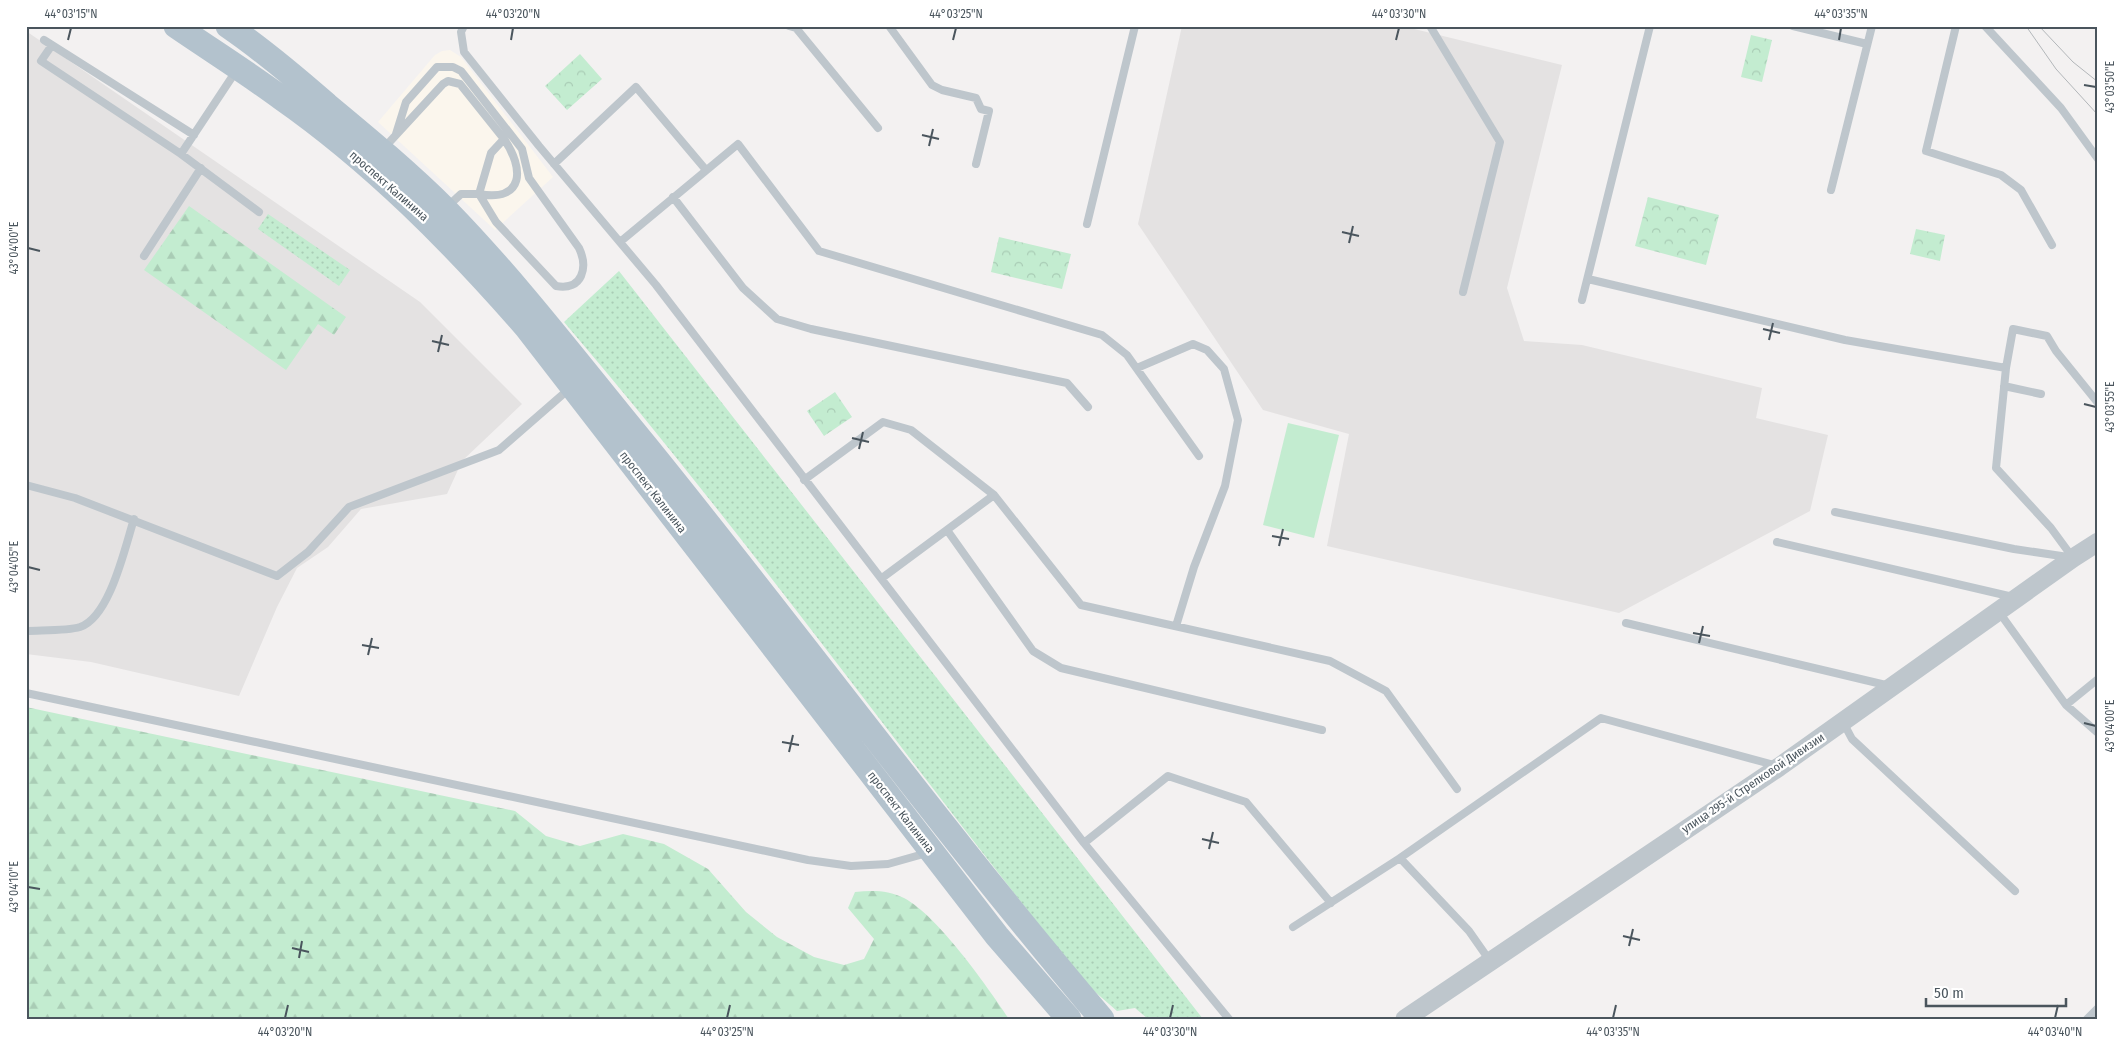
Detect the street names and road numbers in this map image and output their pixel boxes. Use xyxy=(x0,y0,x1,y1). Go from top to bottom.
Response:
street label: проспект Калинина xyxy=(347,148,431,224)
street label: проспект Калинина xyxy=(617,448,689,536)
street label: улица 295-й Стрелковой Дивизии xyxy=(1679,730,1827,836)
street label: проспект Калинина xyxy=(865,768,937,856)

